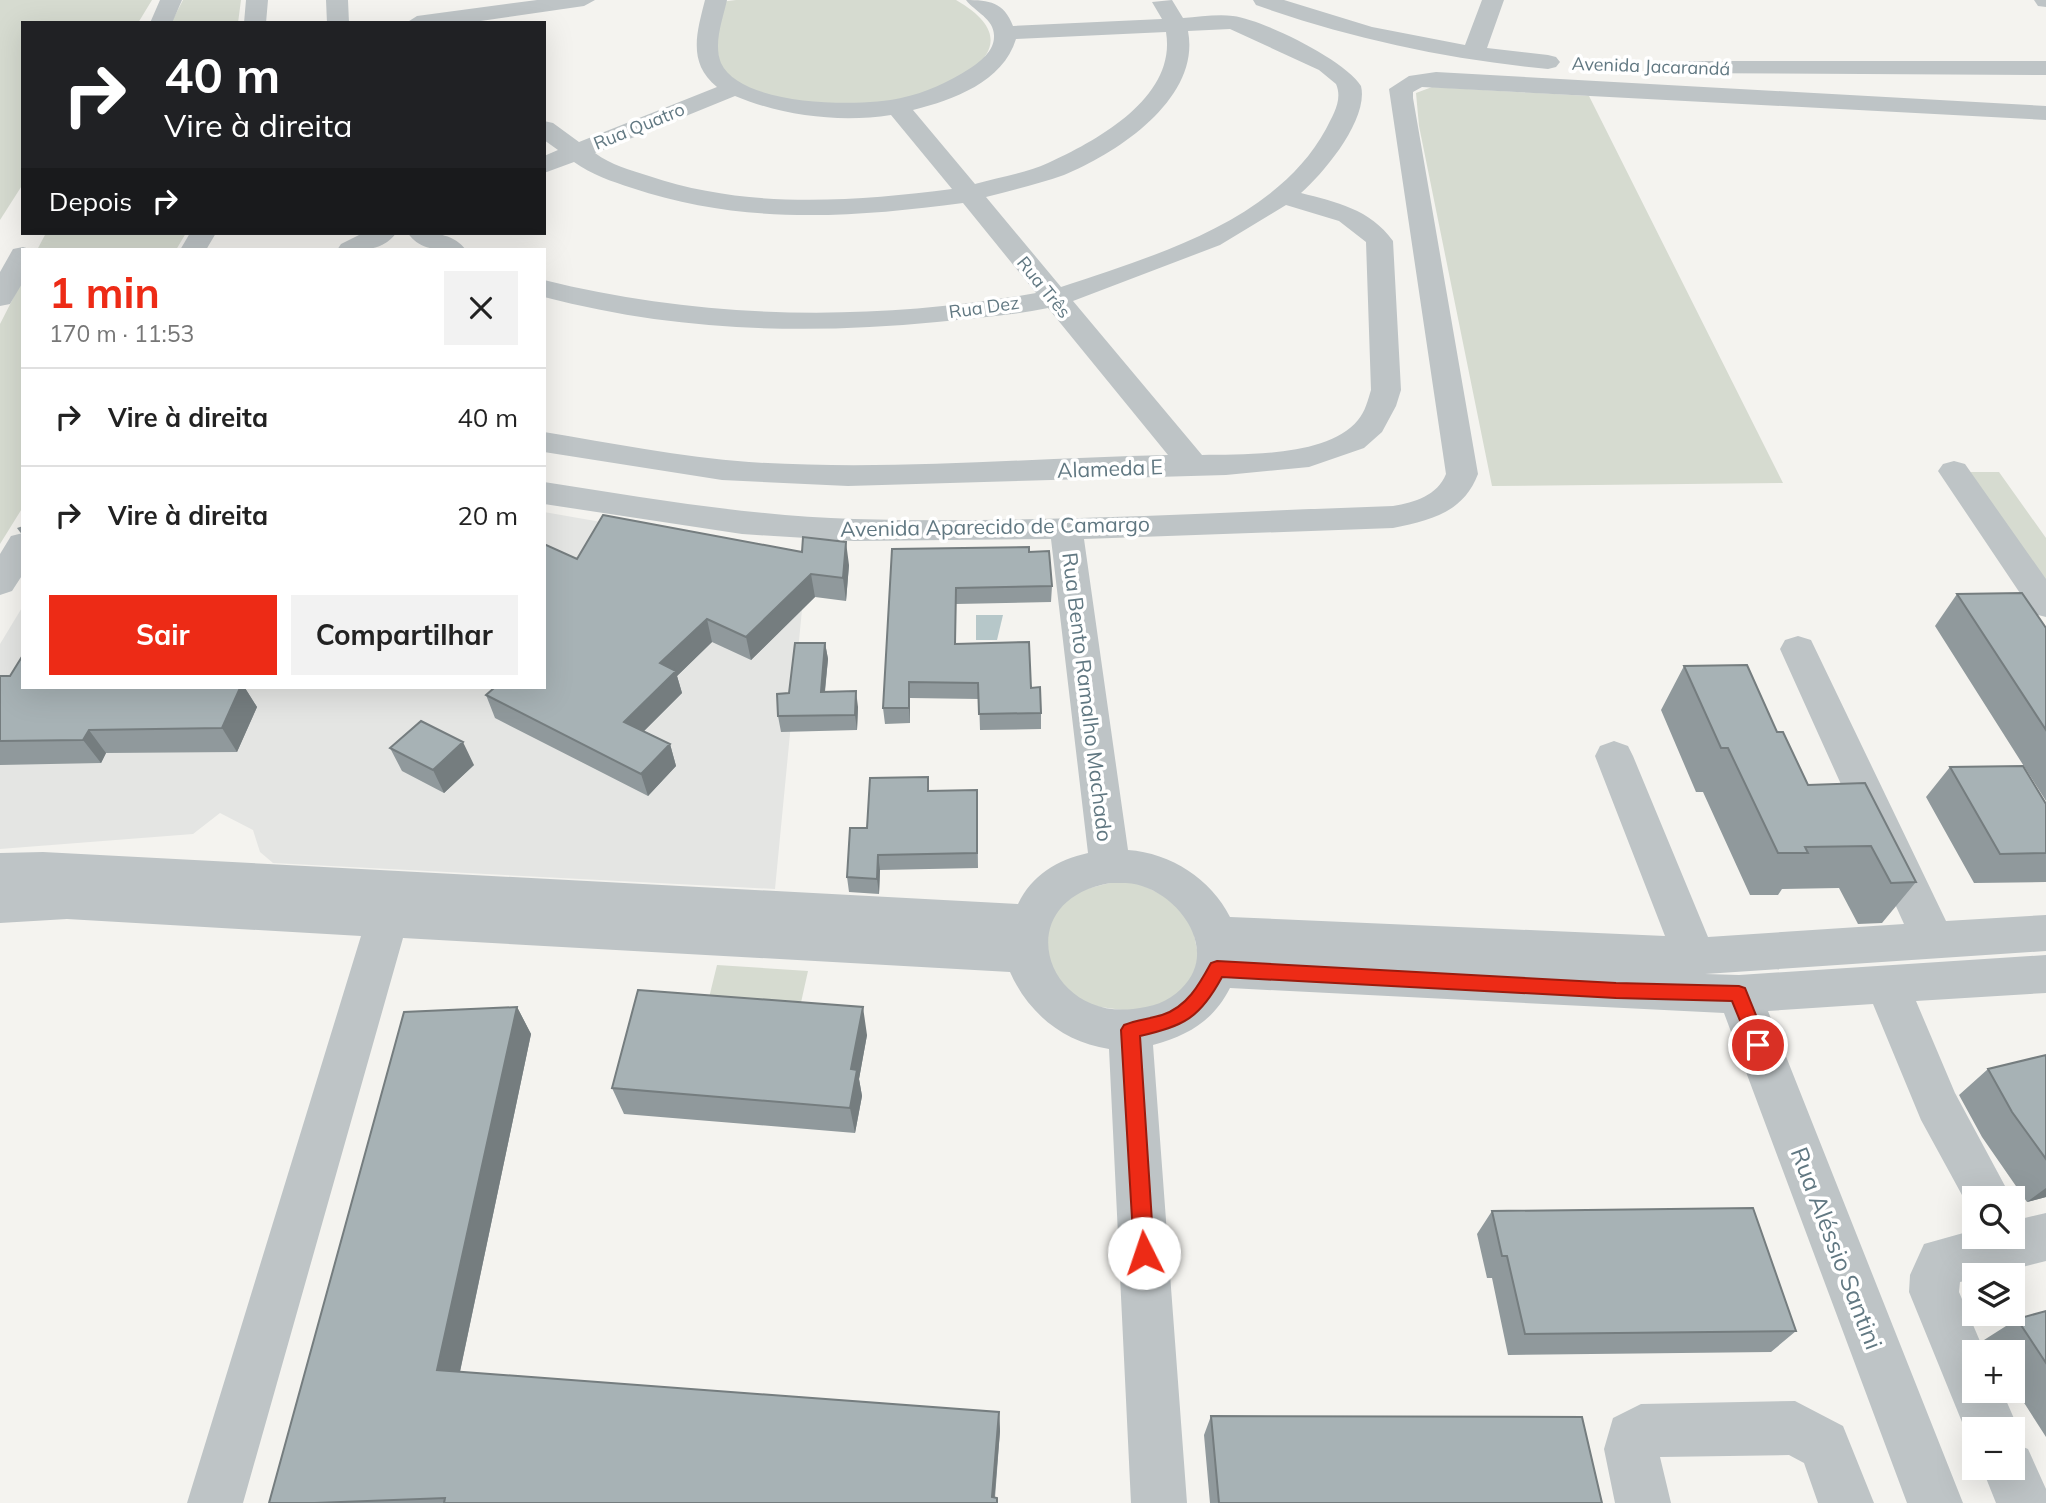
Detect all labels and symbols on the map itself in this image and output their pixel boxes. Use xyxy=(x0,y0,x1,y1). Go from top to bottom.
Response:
street label: Avenida Jacarandá xyxy=(1571,52,1731,80)
street label: Rua Quatro xyxy=(590,97,688,155)
street label: Rua Três xyxy=(1012,251,1076,323)
street label: Rua Dez xyxy=(947,291,1021,323)
street label: Alameda E xyxy=(1057,453,1163,483)
street label: Avenida Aparecido de Camargo xyxy=(840,510,1150,542)
street label: Rua Bento Ramalho Machado xyxy=(1057,551,1119,843)
pin xyxy=(1728,1015,1788,1075)
street label: Rua Aléssio Santini xyxy=(1785,1143,1889,1353)
position arrow xyxy=(1107,1216,1181,1290)

